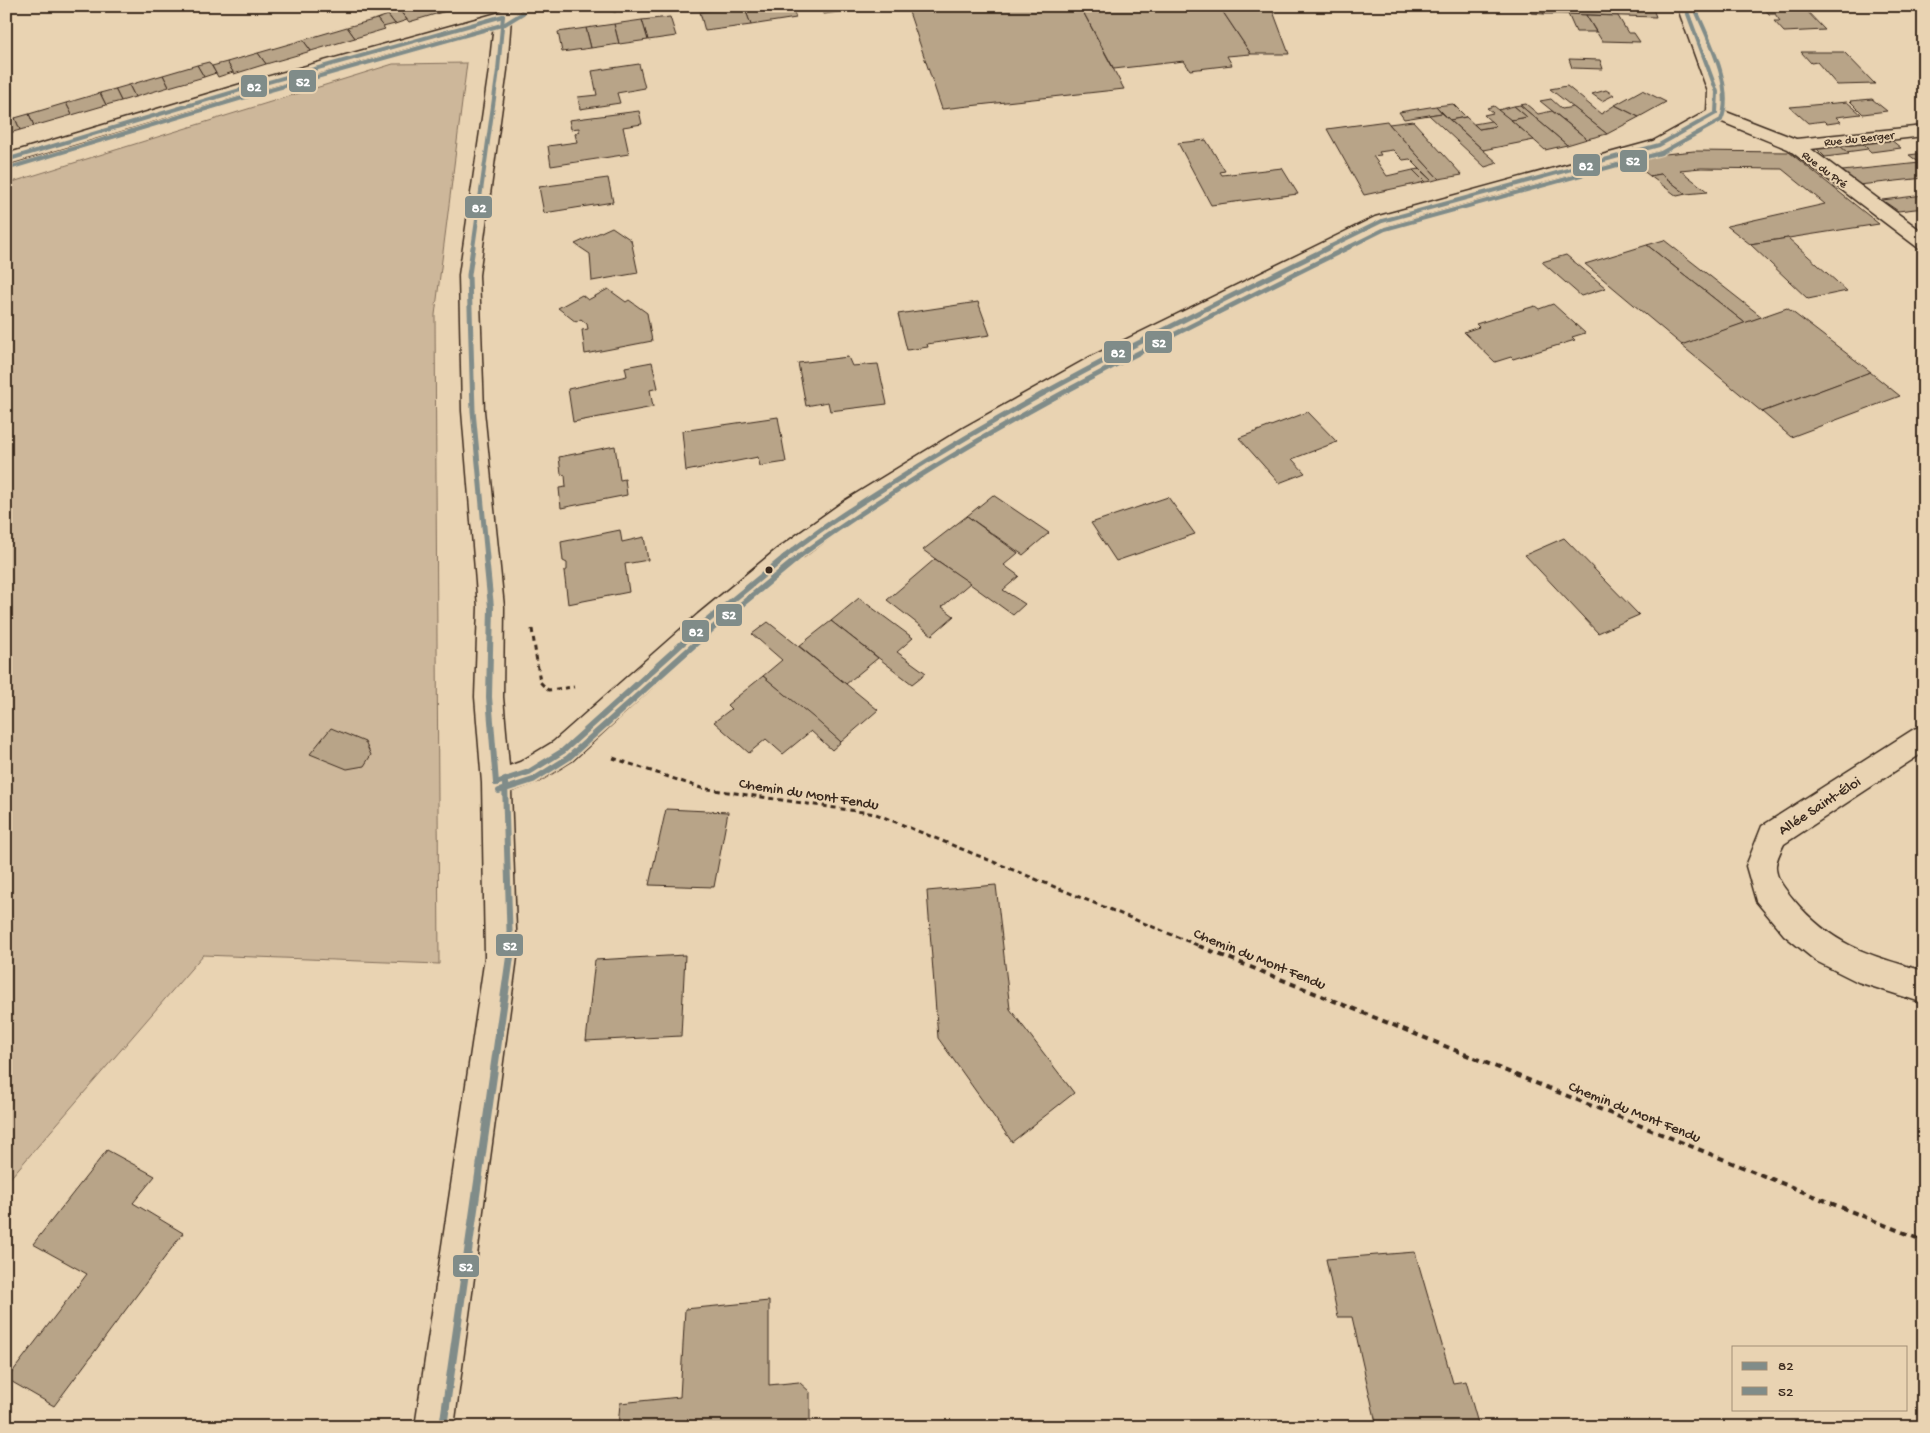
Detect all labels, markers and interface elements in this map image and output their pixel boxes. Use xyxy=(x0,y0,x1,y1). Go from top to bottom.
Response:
line badge: 52 xyxy=(288,69,317,93)
line badge: 82 xyxy=(240,74,268,98)
text: 52 xyxy=(296,75,310,92)
text: 82 xyxy=(247,80,261,97)
street label: Rue du Berger xyxy=(1824,129,1897,151)
line badge: 52 xyxy=(1619,149,1648,173)
street label: Rue du Pré xyxy=(1798,149,1850,193)
line badge: 82 xyxy=(1572,153,1601,177)
text: 52 xyxy=(1626,154,1640,171)
text: 82 xyxy=(1579,159,1593,176)
line badge: 82 xyxy=(464,195,493,219)
text: 82 xyxy=(472,201,486,218)
line badge: 52 xyxy=(1144,330,1173,354)
text: 52 xyxy=(1152,336,1166,353)
line badge: 82 xyxy=(1103,340,1132,364)
text: 82 xyxy=(1111,346,1125,363)
unlabelled marker xyxy=(764,565,774,575)
line badge: 52 xyxy=(715,603,743,627)
text: 52 xyxy=(722,608,736,625)
line badge: 82 xyxy=(681,619,710,643)
text: 82 xyxy=(689,625,703,642)
street label: Allée Saint-Éloi xyxy=(1775,773,1865,840)
street label: Chemin du Mont Fendu xyxy=(738,775,880,815)
street label: Chemin du Mont Fendu xyxy=(1190,925,1328,995)
line badge: 52 xyxy=(495,933,524,957)
text: 52 xyxy=(503,939,517,956)
street label: Chemin du Mont Fendu xyxy=(1565,1078,1703,1148)
line badge: 52 xyxy=(452,1254,480,1278)
text: 52 xyxy=(459,1260,473,1277)
legend xyxy=(1732,1346,1908,1410)
text: 82 xyxy=(1778,1358,1794,1376)
text: 52 xyxy=(1778,1384,1793,1402)

